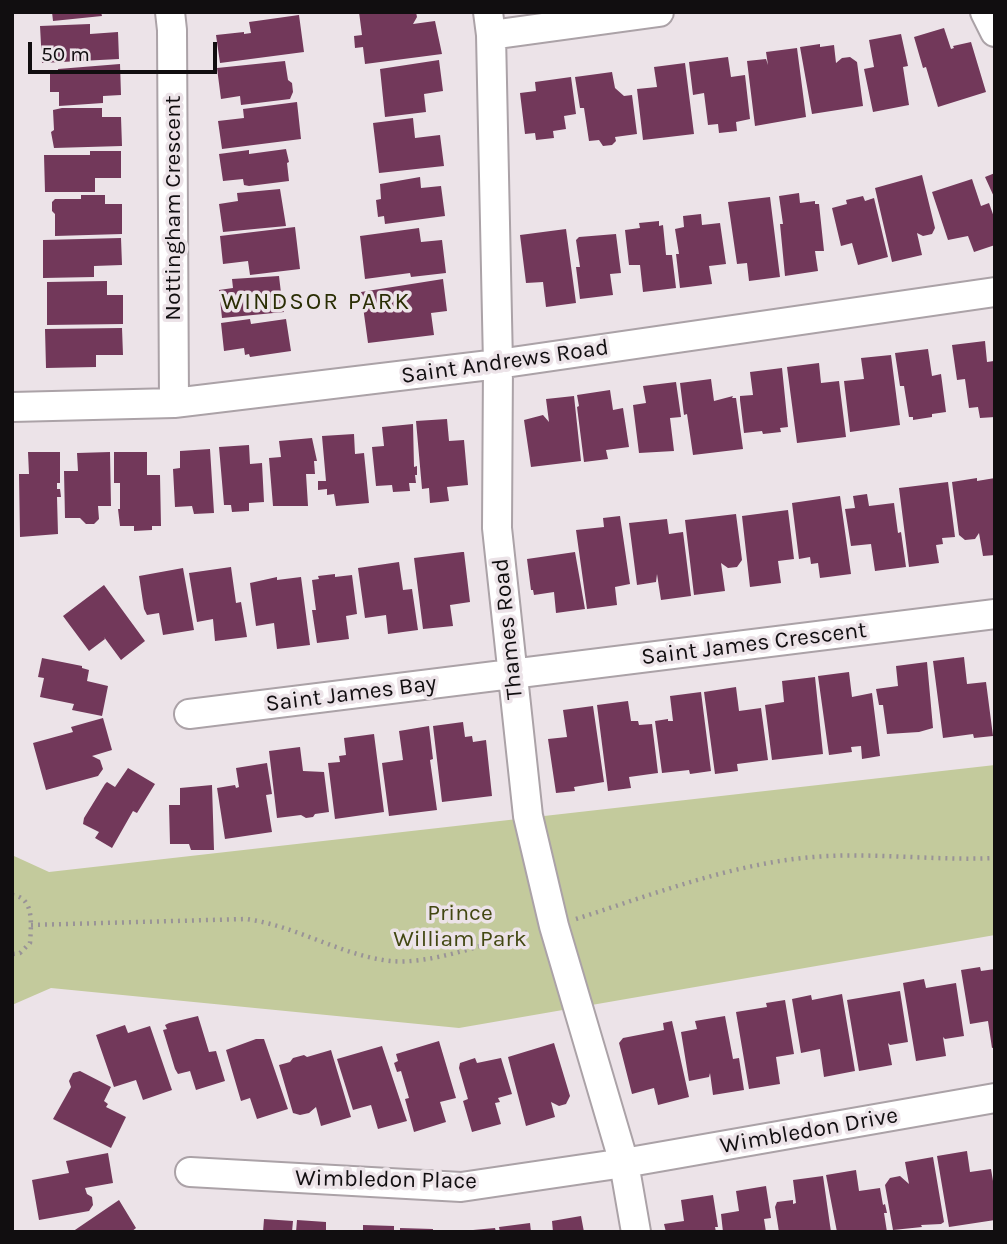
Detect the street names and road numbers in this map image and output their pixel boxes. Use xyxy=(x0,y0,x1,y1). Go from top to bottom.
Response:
street label: Nottingham Crescent xyxy=(159,95,187,321)
street label: Saint Andrews Road xyxy=(399,334,611,390)
street label: Thames Road xyxy=(487,557,529,701)
street label: Saint James Crescent xyxy=(640,616,868,672)
street label: Saint James Bay xyxy=(264,670,438,718)
street label: Wimbledon Drive xyxy=(718,1102,900,1160)
street label: Wimbledon Place xyxy=(295,1165,477,1195)

